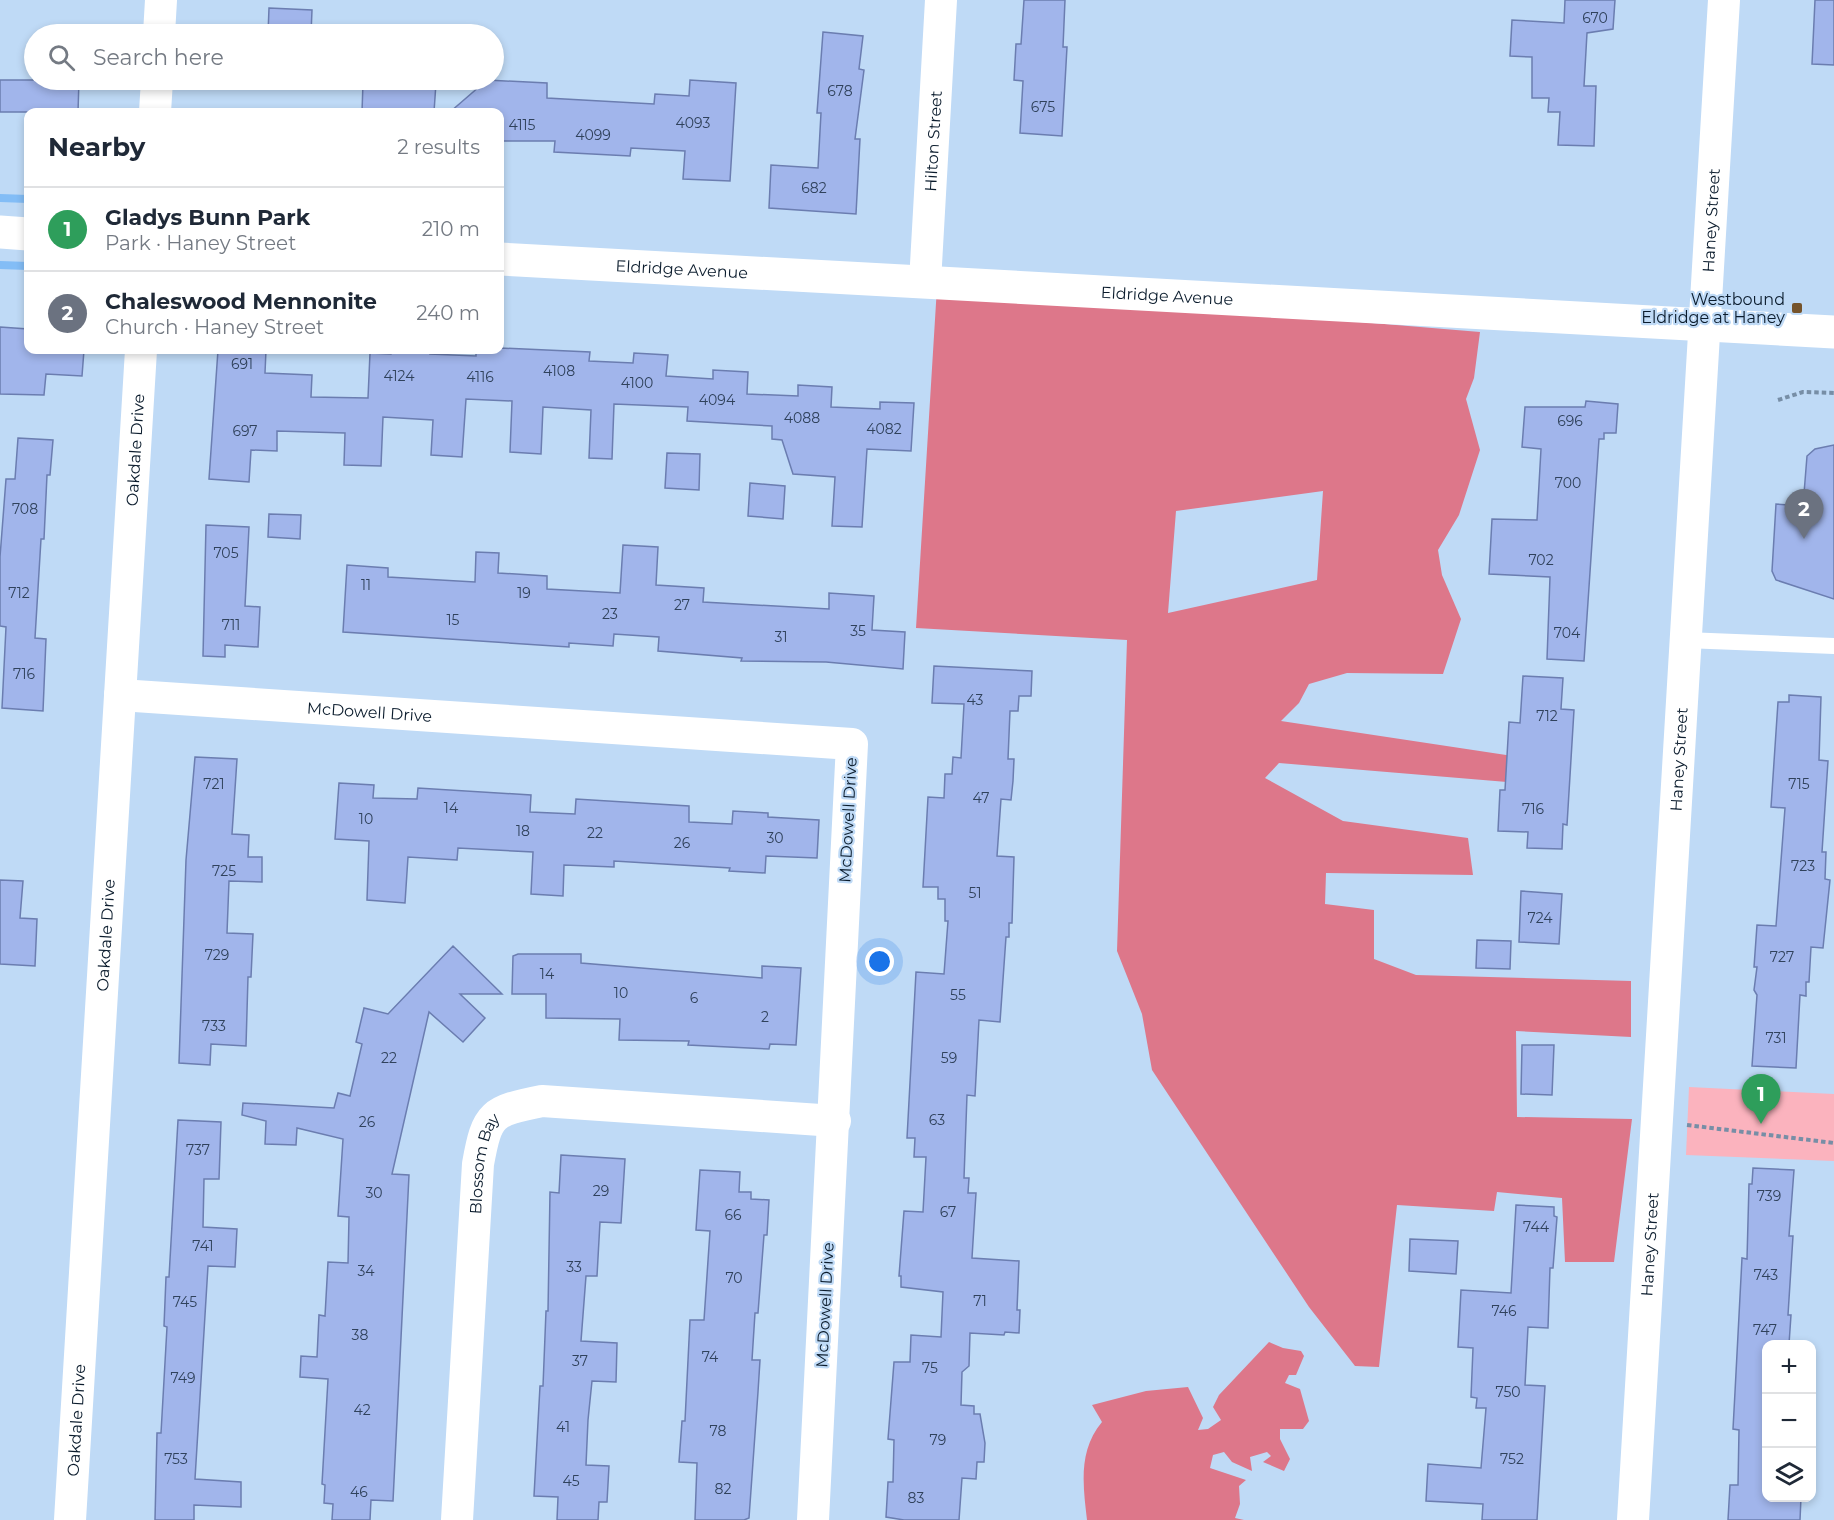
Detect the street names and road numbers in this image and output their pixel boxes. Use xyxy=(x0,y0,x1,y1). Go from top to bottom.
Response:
street label: Hilton Street xyxy=(921,90,945,192)
street label: Haney Street xyxy=(1698,167,1723,273)
street label: Eldridge Avenue xyxy=(615,256,748,282)
street label: Eldridge Avenue xyxy=(1100,282,1234,309)
street label: Oakdale Drive xyxy=(122,393,148,507)
street label: McDowell Drive xyxy=(306,698,433,725)
street label: Haney Street xyxy=(1666,706,1691,812)
street label: McDowell Drive xyxy=(835,757,861,883)
street label: Oakdale Drive xyxy=(93,878,118,992)
street label: Blossom Bay xyxy=(466,1109,503,1215)
street label: Haney Street xyxy=(1637,1191,1662,1297)
street label: McDowell Drive xyxy=(812,1242,838,1368)
street label: Oakdale Drive xyxy=(63,1363,89,1477)

